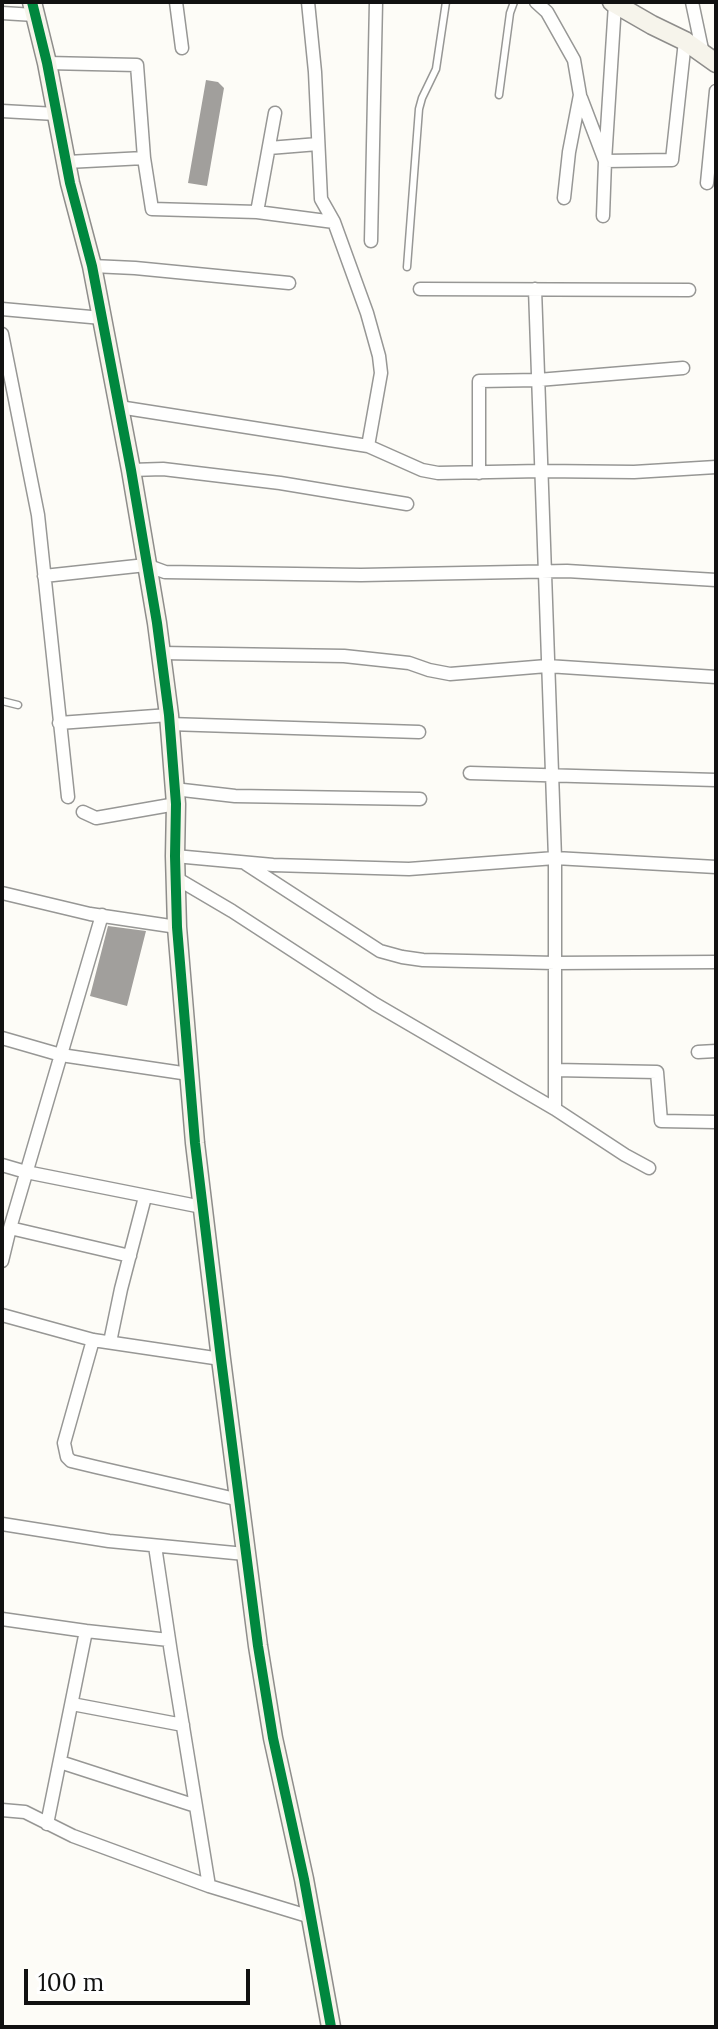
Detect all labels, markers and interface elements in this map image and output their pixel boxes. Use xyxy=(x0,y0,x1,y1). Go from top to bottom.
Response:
scale bar xyxy=(28,1953,254,2003)
text: 100 m xyxy=(38,1967,104,1998)

